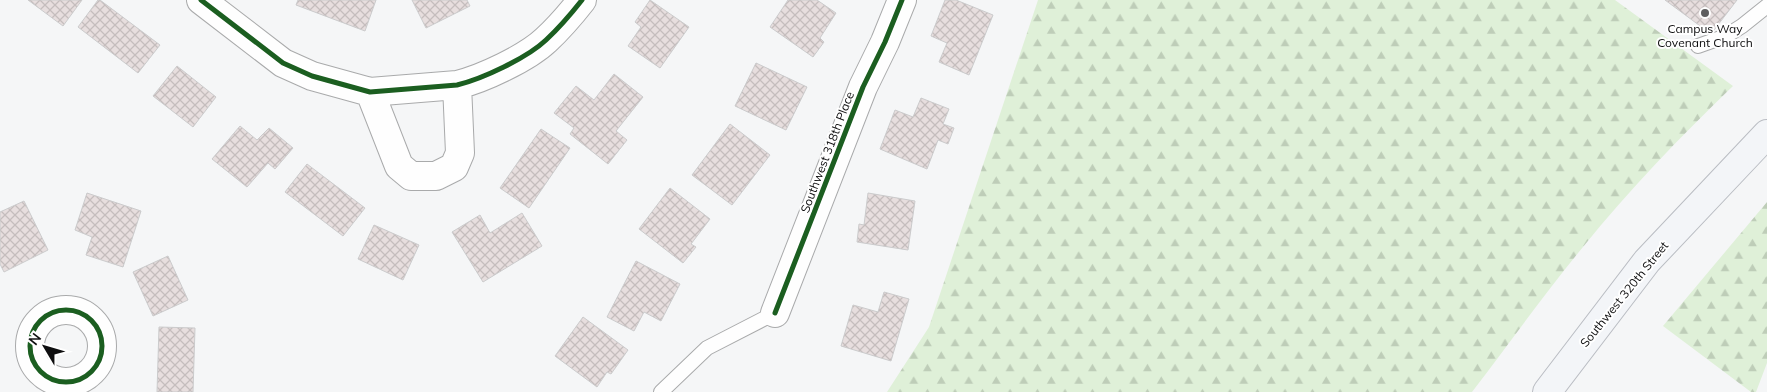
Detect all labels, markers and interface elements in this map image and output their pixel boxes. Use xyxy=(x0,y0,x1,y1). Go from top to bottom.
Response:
marker: Campus Way Covenant Church xyxy=(1699,7,1711,19)
place label: Campus Way Covenant Church xyxy=(1657,21,1753,50)
street label: Southwest 318th Place xyxy=(797,89,857,215)
street label: Southwest 320th Street xyxy=(1577,238,1671,350)
north arrow xyxy=(20,322,70,372)
text: N xyxy=(24,329,45,349)

